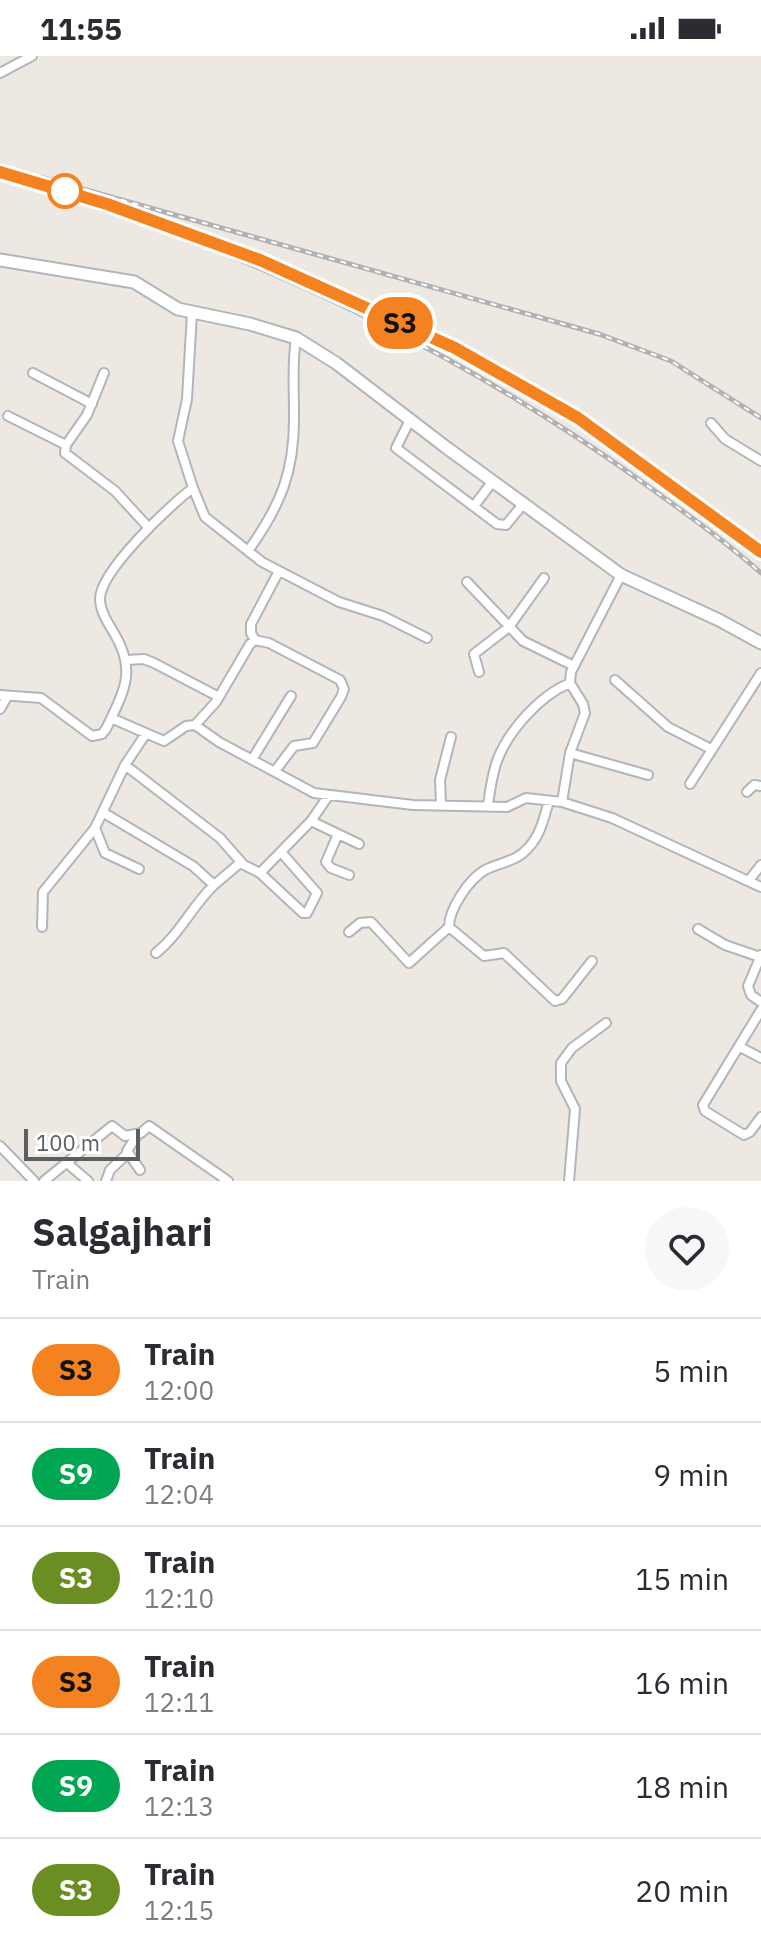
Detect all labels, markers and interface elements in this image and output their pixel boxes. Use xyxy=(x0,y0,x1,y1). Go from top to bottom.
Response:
text: 11:55 xyxy=(40,9,122,48)
unlabelled marker xyxy=(48,174,82,208)
line badge: S3 xyxy=(364,297,436,349)
text: S3 xyxy=(383,304,417,341)
scale bar xyxy=(24,1125,140,1161)
text: 100 m xyxy=(36,1128,100,1157)
text: Salgajhari xyxy=(32,1207,213,1256)
button: heart xyxy=(645,1207,729,1291)
text: Train xyxy=(32,1262,90,1296)
text: Train xyxy=(144,1334,215,1373)
text: S3 xyxy=(59,1351,93,1388)
text: 5 min xyxy=(653,1351,729,1390)
text: 12:00 xyxy=(144,1373,214,1407)
text: Train xyxy=(144,1438,215,1477)
text: S9 xyxy=(59,1455,93,1492)
text: 9 min xyxy=(653,1455,729,1494)
text: 12:04 xyxy=(144,1477,214,1511)
text: Train xyxy=(144,1542,215,1581)
text: S3 xyxy=(59,1559,93,1596)
text: 15 min xyxy=(635,1559,729,1598)
text: 12:10 xyxy=(144,1581,214,1615)
text: Train xyxy=(144,1646,215,1685)
text: S3 xyxy=(59,1663,93,1700)
text: 16 min xyxy=(635,1663,729,1702)
text: 12:11 xyxy=(144,1685,214,1719)
text: Train xyxy=(144,1750,215,1789)
text: S9 xyxy=(59,1767,93,1804)
text: 18 min xyxy=(635,1767,729,1806)
text: 12:13 xyxy=(144,1789,214,1823)
text: Train xyxy=(144,1854,215,1893)
text: S3 xyxy=(59,1871,93,1908)
text: 20 min xyxy=(635,1871,729,1910)
text: 12:15 xyxy=(144,1893,214,1927)

